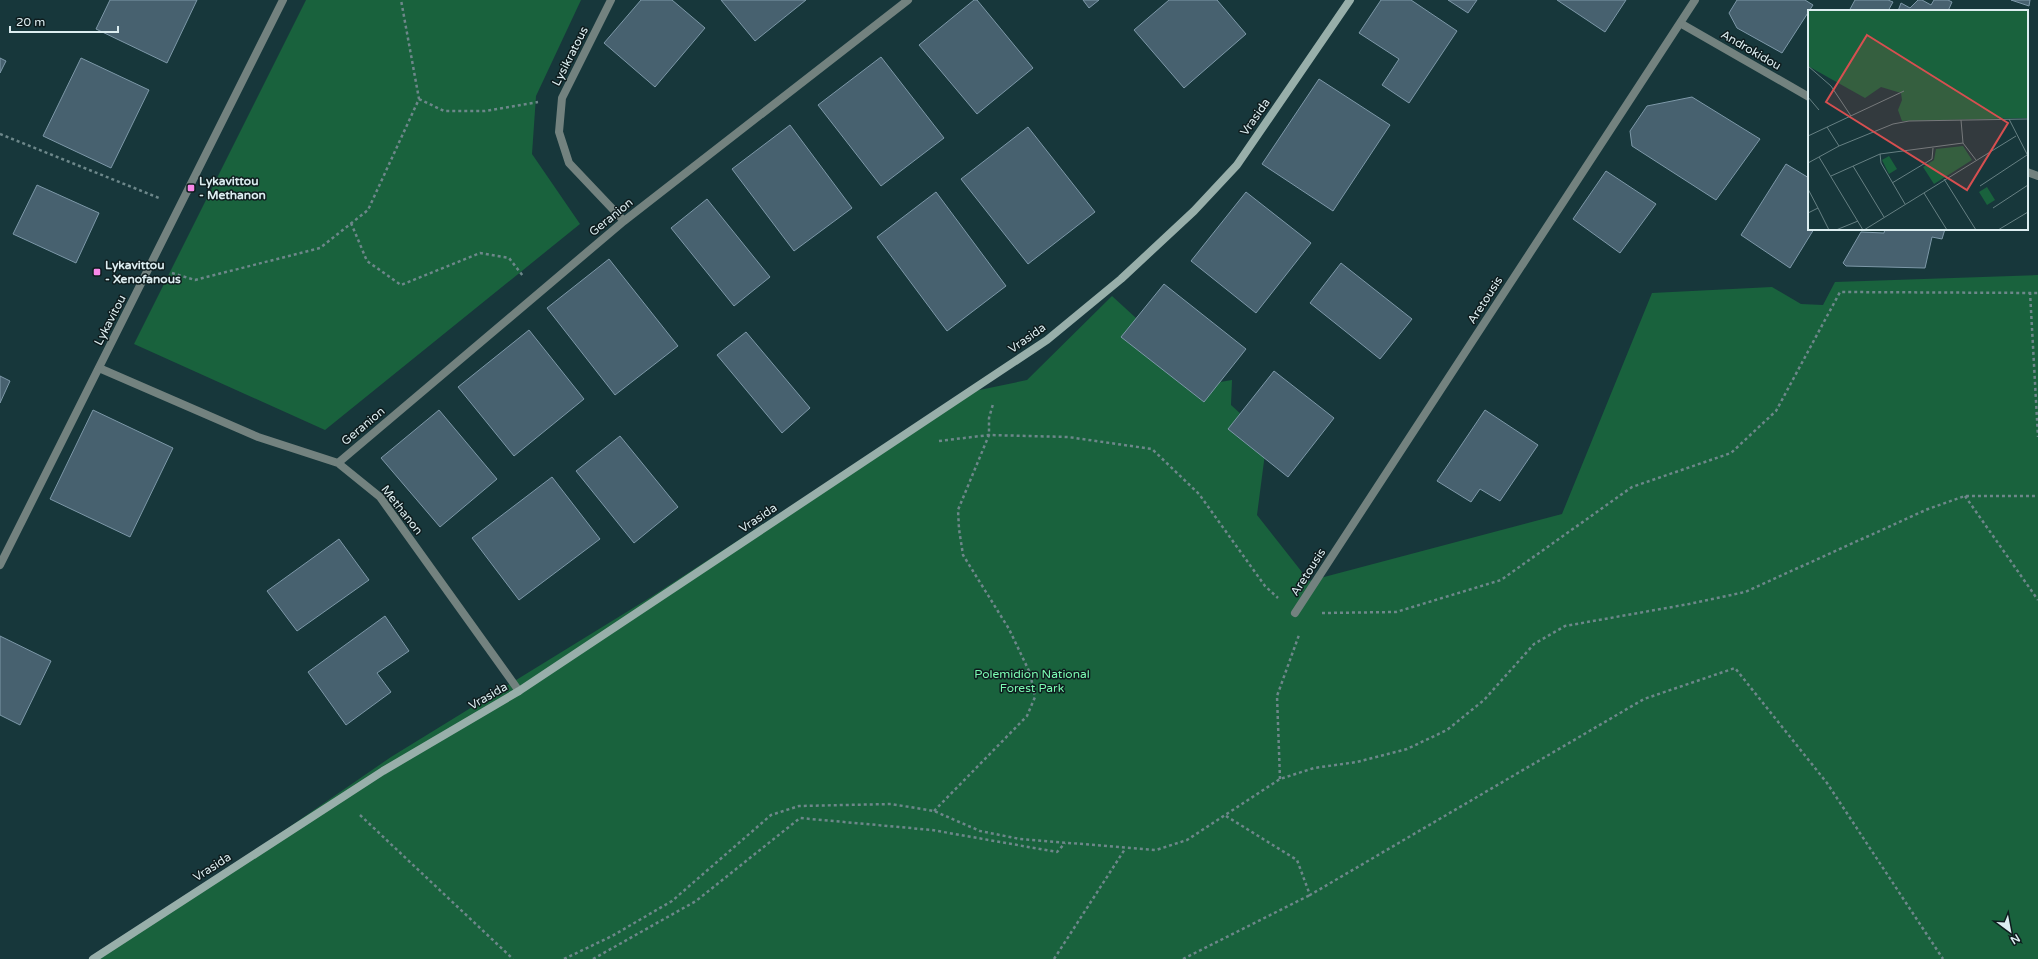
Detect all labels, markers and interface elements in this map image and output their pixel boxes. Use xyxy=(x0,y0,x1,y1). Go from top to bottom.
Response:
scale bar xyxy=(10,8,118,34)
inset map xyxy=(1808,10,2028,230)
text: 20 m xyxy=(16,15,45,29)
street label: Lysikratous xyxy=(549,24,591,88)
street label: Androkidou xyxy=(1718,27,1784,73)
street label: Vrasida xyxy=(1237,96,1273,138)
place label: Lykavittou - Methanon xyxy=(199,174,266,202)
marker: Lykavittou - Methanon xyxy=(186,183,196,193)
street label: Geranion xyxy=(586,195,636,239)
place label: Lykavittou - Xenofanous xyxy=(105,258,181,286)
marker: Lykavittou - Xenofanous xyxy=(92,267,102,277)
street label: Aretousis xyxy=(1465,273,1506,326)
street label: Lykavitou xyxy=(91,292,129,348)
street label: Vrasida xyxy=(1006,320,1048,356)
street label: Geranion xyxy=(339,404,387,448)
street label: Methanon xyxy=(378,483,426,537)
street label: Vrasida xyxy=(737,500,779,536)
street label: Aretousis xyxy=(1288,545,1329,598)
park label: Polemidion National Forest Park xyxy=(974,667,1090,695)
street label: Vrasida xyxy=(466,679,510,713)
street label: Vrasida xyxy=(190,850,234,884)
north arrow xyxy=(1990,911,2030,951)
text: N xyxy=(2008,931,2022,947)

